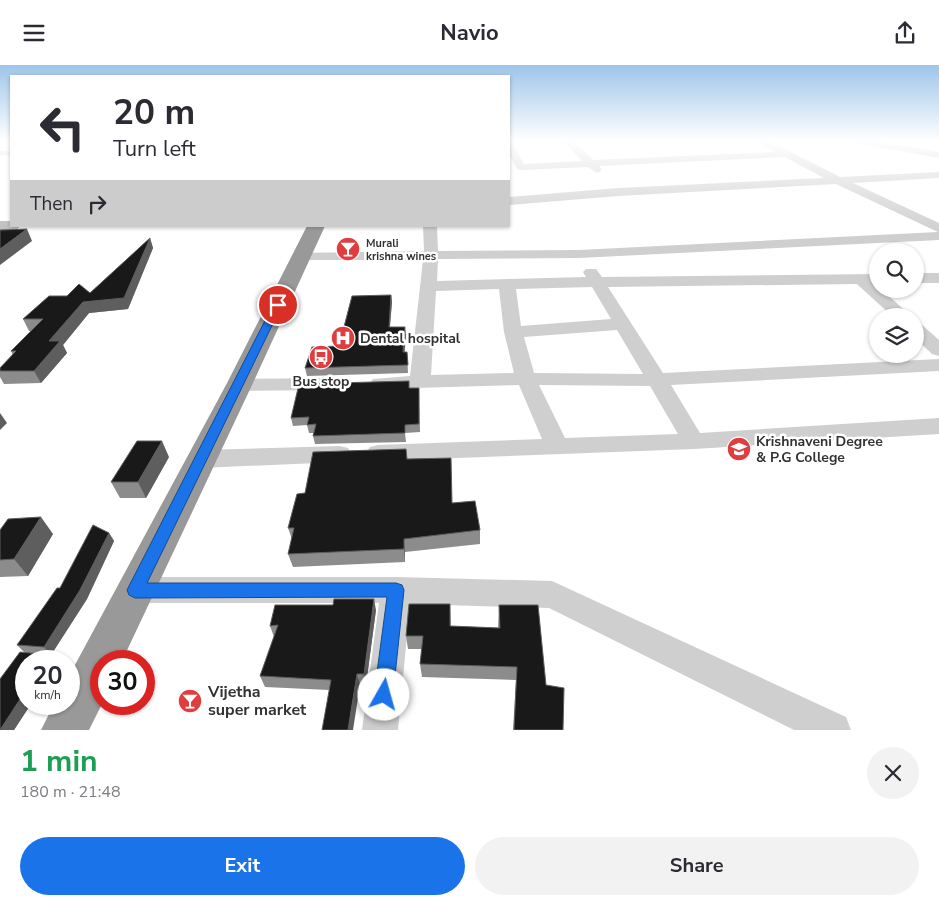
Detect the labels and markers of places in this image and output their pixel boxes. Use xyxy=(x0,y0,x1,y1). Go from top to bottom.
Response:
bar icon: Murali krishna wines xyxy=(335,236,361,262)
place label: Murali krishna wines xyxy=(366,236,436,264)
pin xyxy=(257,284,299,326)
hospital icon: Dental hospital xyxy=(330,325,356,351)
place label: Dental hospital xyxy=(360,329,461,348)
bus stop icon: Bus stop xyxy=(308,344,334,370)
place label: Bus stop xyxy=(293,372,349,391)
place label: Krishnaveni Degree & P.G College xyxy=(756,432,883,467)
school or university icon: Krishnaveni Degree & P.G College xyxy=(726,436,752,462)
place label: Vijetha super market xyxy=(207,681,307,721)
bar icon: Vijetha super market xyxy=(177,688,203,714)

